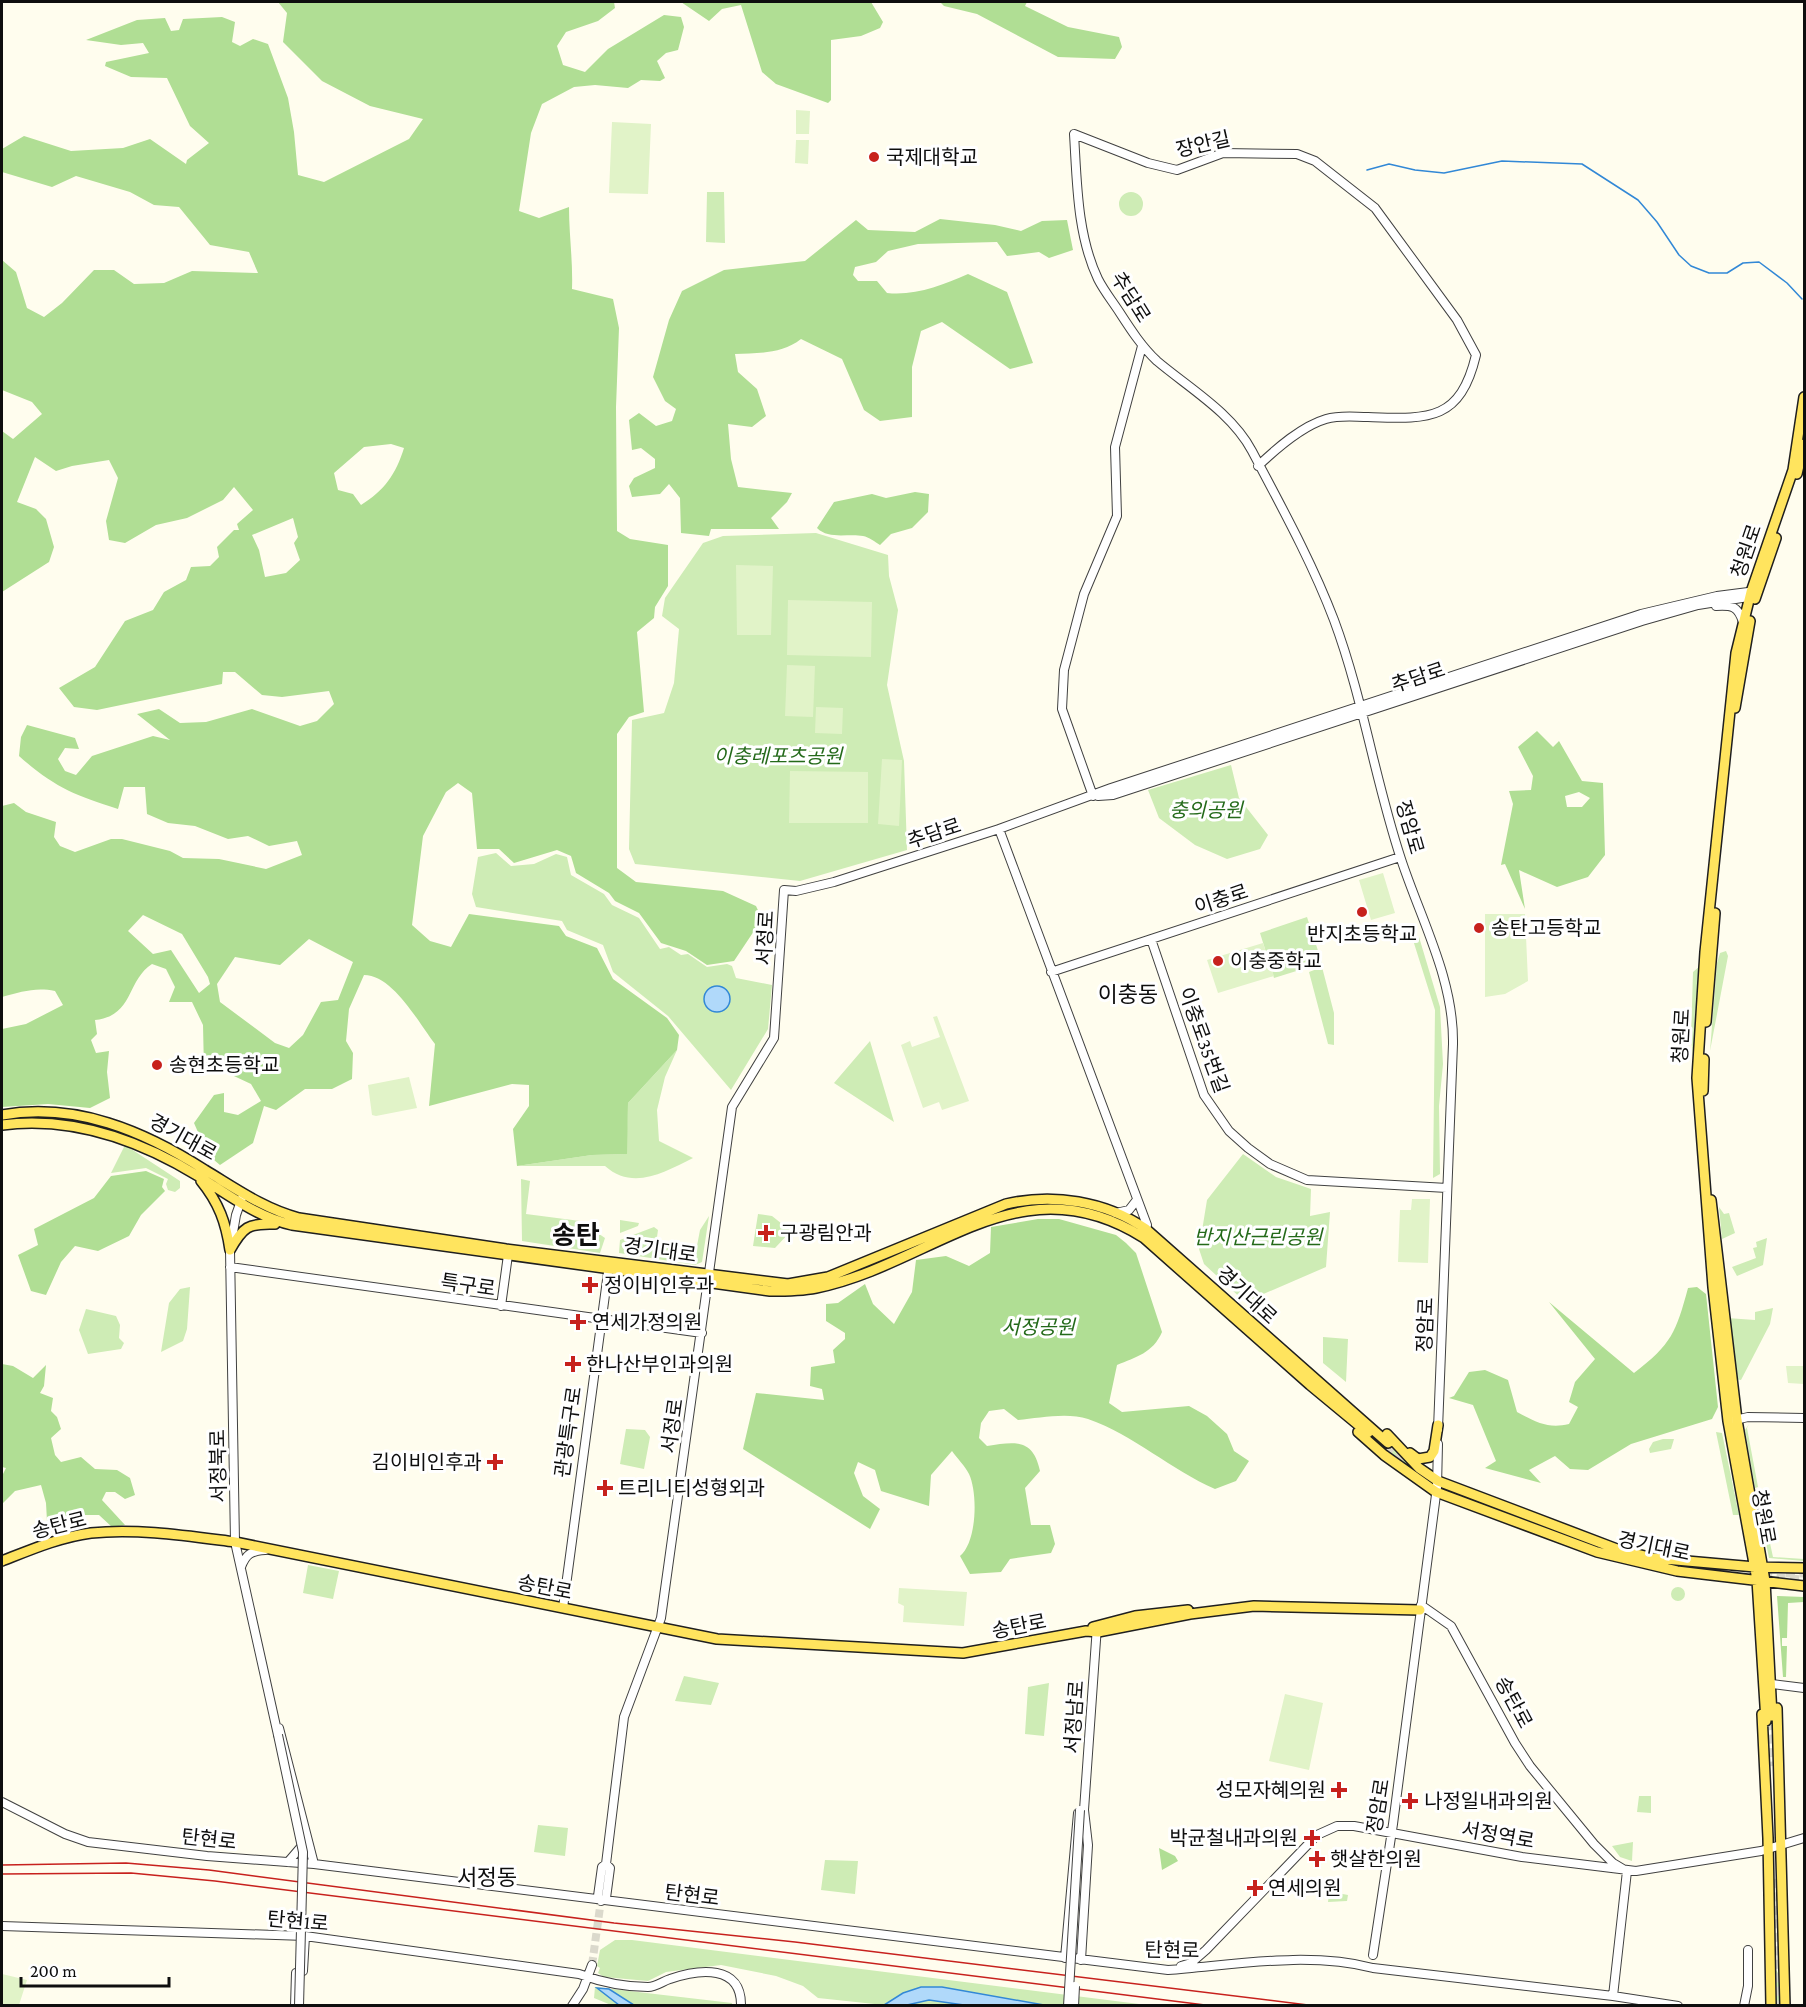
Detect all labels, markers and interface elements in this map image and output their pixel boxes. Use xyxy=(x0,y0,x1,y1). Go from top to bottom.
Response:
street label: 장안길 xyxy=(1174,127,1232,161)
place label: 국제대학교 xyxy=(886,146,978,168)
marker: 국제대학교 xyxy=(867,150,881,164)
street label: 추담로 xyxy=(1107,268,1155,326)
street label: 청원로 xyxy=(1727,521,1765,581)
street label: 추담로 xyxy=(1388,658,1448,696)
park label: 이충레포츠공원 xyxy=(714,745,844,767)
street label: 정암로 xyxy=(1392,797,1428,857)
park label: 충의공원 xyxy=(1169,799,1244,821)
street label: 추담로 xyxy=(904,814,964,852)
street label: 이충로 xyxy=(1191,880,1251,918)
marker: 반지초등학교 xyxy=(1355,905,1369,919)
street label: 서정로 xyxy=(753,910,777,966)
place label: 송탄고등학교 xyxy=(1491,917,1601,939)
marker: 송탄고등학교 xyxy=(1472,921,1486,935)
place label: 반지초등학교 xyxy=(1307,923,1417,945)
place label: 이충중학교 xyxy=(1230,950,1322,972)
marker: 이충중학교 xyxy=(1211,954,1225,968)
district label: 이충동 xyxy=(1098,982,1158,1007)
street label: 이충로35번길 xyxy=(1175,984,1233,1096)
street label: 청원로 xyxy=(1669,1008,1693,1064)
place label: 송현초등학교 xyxy=(169,1054,279,1076)
marker: 송현초등학교 xyxy=(150,1058,164,1072)
street label: 경기대로 xyxy=(145,1110,221,1164)
district label: 송탄 xyxy=(552,1221,600,1250)
place label: 구광림안과 xyxy=(780,1222,872,1244)
marker: 구광림안과 xyxy=(757,1224,775,1242)
park label: 반지산근린공원 xyxy=(1194,1226,1324,1248)
street label: 경기대로 xyxy=(622,1234,698,1266)
street label: 경기대로 xyxy=(1213,1262,1281,1328)
street label: 특구로 xyxy=(439,1270,497,1300)
place label: 정이비인후과 xyxy=(604,1274,714,1296)
marker: 정이비인후과 xyxy=(581,1276,599,1294)
street label: 정암로 xyxy=(1413,1297,1437,1353)
place label: 연세가정의원 xyxy=(592,1311,702,1333)
marker: 연세가정의원 xyxy=(569,1313,587,1331)
park label: 서정공원 xyxy=(1001,1316,1076,1338)
place label: 한나산부인과의원 xyxy=(586,1353,733,1375)
marker: 한나산부인과의원 xyxy=(564,1355,582,1373)
street label: 관광특구로 xyxy=(551,1385,585,1479)
street label: 서정로 xyxy=(657,1397,687,1455)
street label: 서정북로 xyxy=(206,1429,230,1503)
place label: 김이비인후과 xyxy=(372,1451,482,1473)
marker: 김이비인후과 xyxy=(486,1453,504,1471)
place label: 트리니티성형외과 xyxy=(618,1477,765,1499)
marker: 트리니티성형외과 xyxy=(596,1479,614,1497)
street label: 청원로 xyxy=(1748,1488,1780,1546)
street label: 송탄로 xyxy=(30,1508,88,1542)
street label: 경기대로 xyxy=(1616,1528,1692,1564)
street label: 송탄로 xyxy=(516,1571,574,1603)
street label: 송탄로 xyxy=(990,1610,1048,1642)
street label: 송탄로 xyxy=(1491,1672,1537,1732)
street label: 서정남로 xyxy=(1060,1680,1088,1754)
street label: 정암로 xyxy=(1363,1777,1393,1835)
place label: 성모자혜의원 xyxy=(1216,1779,1326,1801)
marker: 성모자혜의원 xyxy=(1330,1781,1348,1799)
place label: 나정일내과의원 xyxy=(1424,1790,1553,1812)
marker: 나정일내과의원 xyxy=(1401,1792,1419,1810)
street label: 서정역로 xyxy=(1460,1818,1536,1852)
street label: 탄현로 xyxy=(180,1825,238,1853)
place label: 박균철내과의원 xyxy=(1169,1827,1298,1849)
marker: 박균철내과의원 xyxy=(1303,1829,1321,1847)
place label: 햇살한의원 xyxy=(1330,1848,1422,1870)
marker: 햇살한의원 xyxy=(1308,1850,1326,1868)
district label: 서정동 xyxy=(457,1865,517,1890)
place label: 연세의원 xyxy=(1268,1877,1342,1899)
marker: 연세의원 xyxy=(1246,1879,1264,1897)
street label: 탄현로 xyxy=(663,1881,721,1909)
street label: 탄현1로 xyxy=(266,1907,330,1935)
street label: 탄현로 xyxy=(1144,1939,1200,1961)
scale bar xyxy=(21,1950,170,1988)
text: 200 m xyxy=(30,1961,77,1981)

